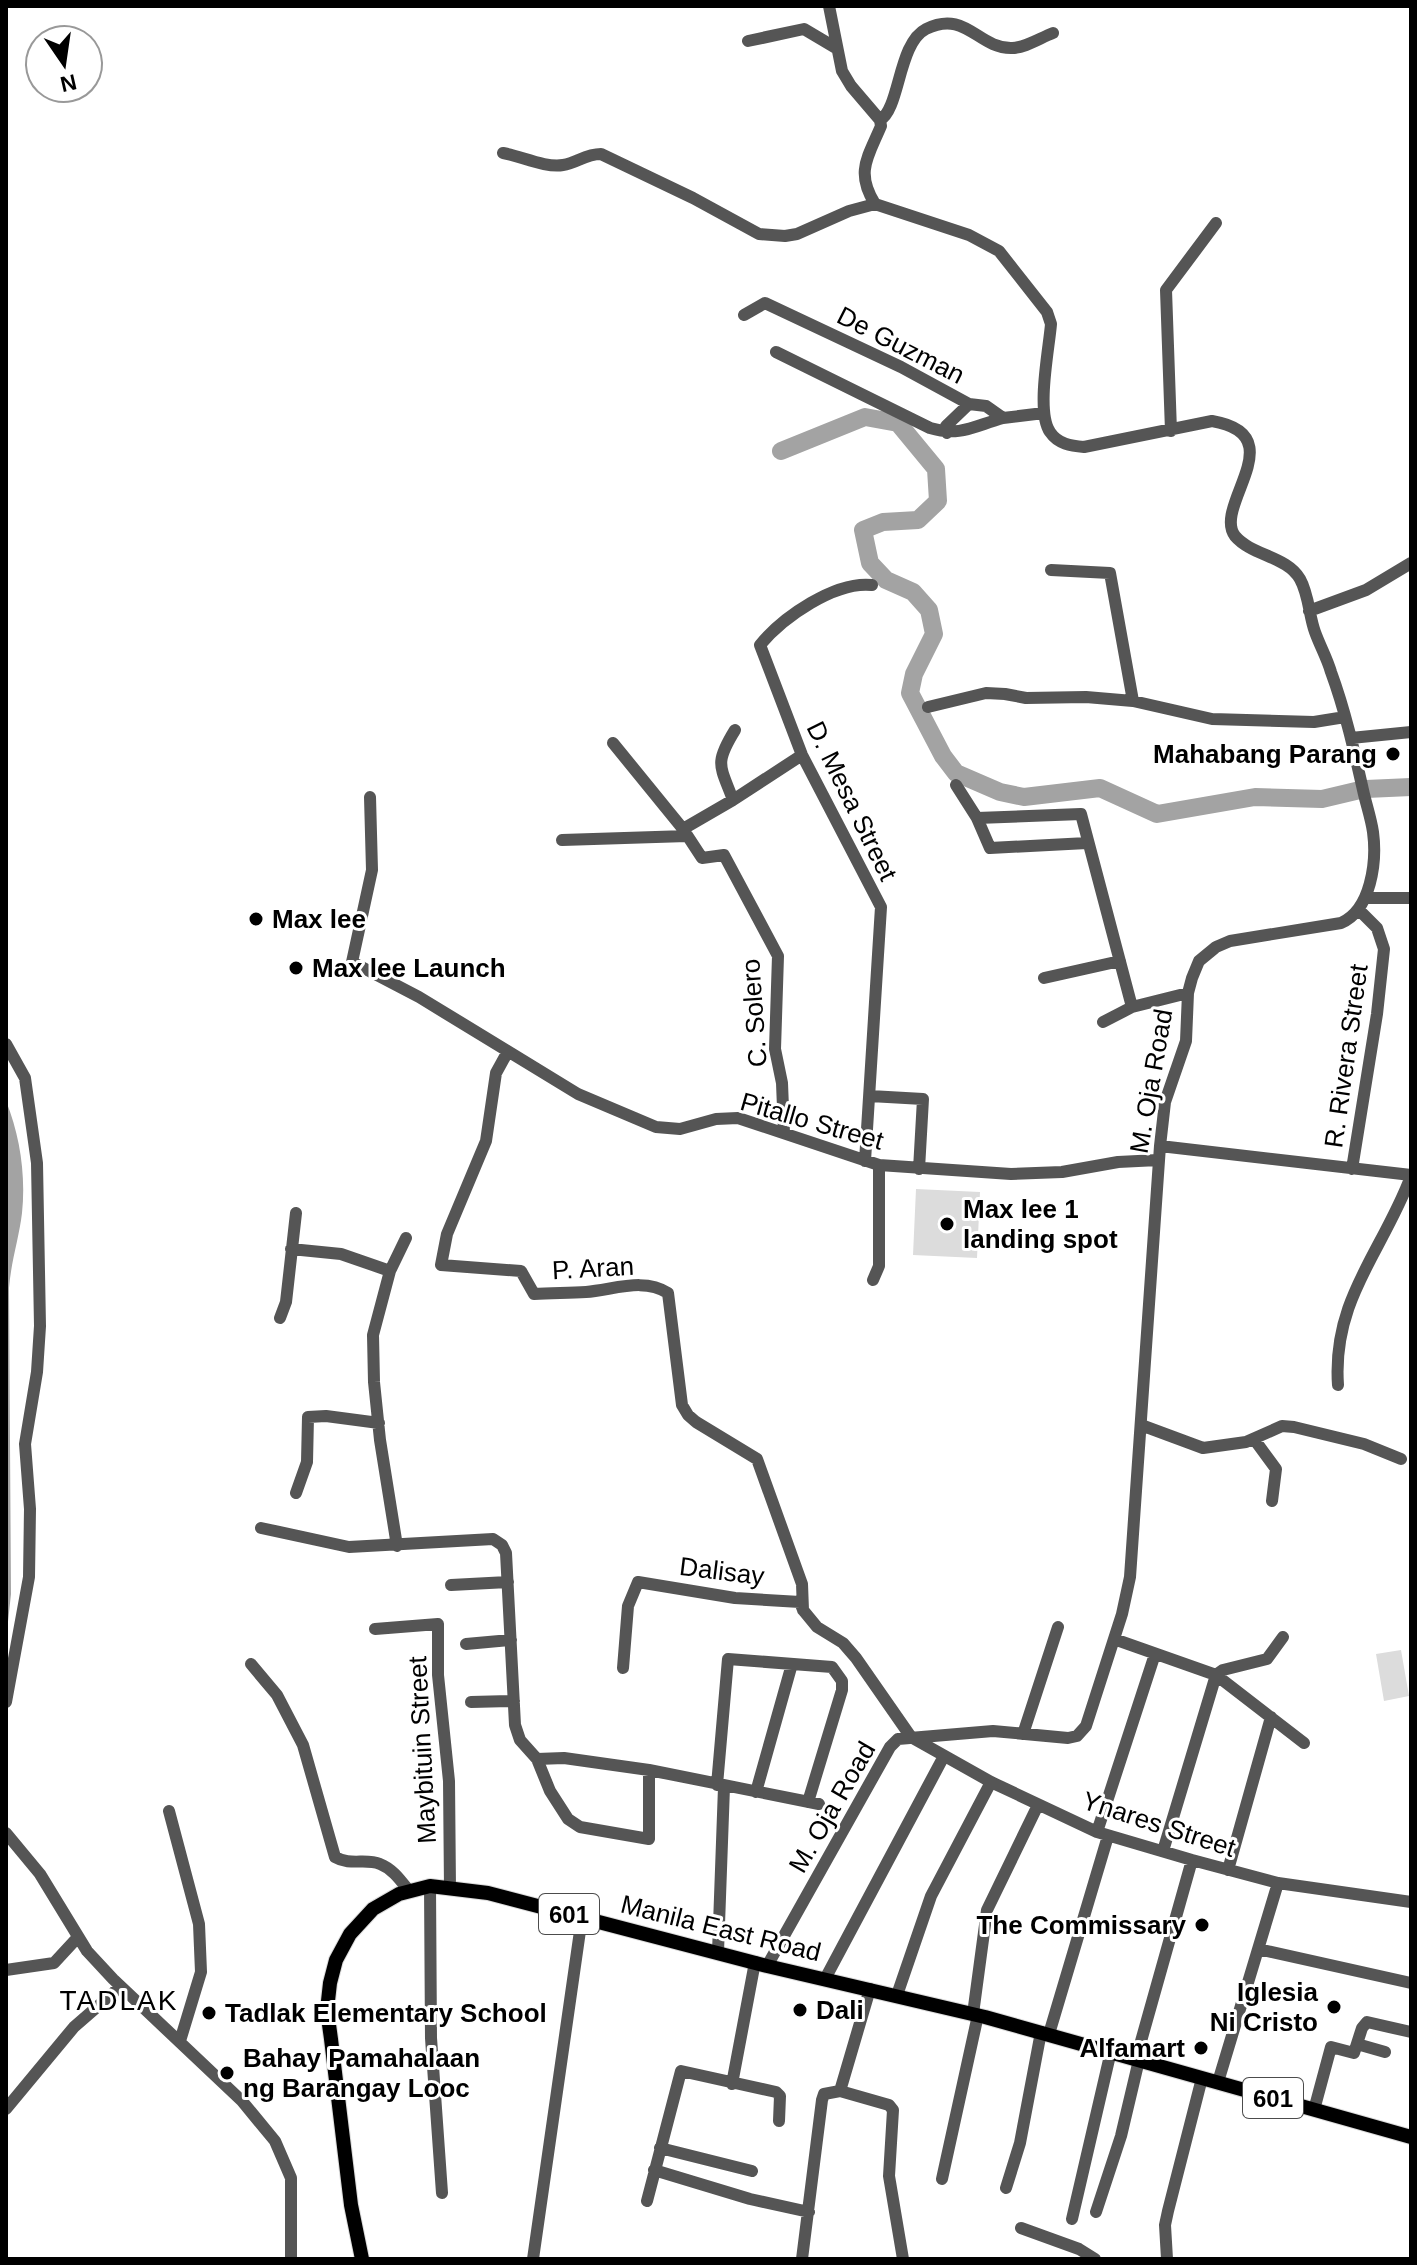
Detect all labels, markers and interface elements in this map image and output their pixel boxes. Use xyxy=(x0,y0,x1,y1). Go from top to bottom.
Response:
north arrow xyxy=(24,24,104,104)
text: N xyxy=(58,69,79,97)
street label: De Guzman xyxy=(832,300,970,390)
street label: D. Mesa Street xyxy=(801,716,904,886)
place label: Mahabang Parang xyxy=(1153,739,1377,769)
marker: Mahabang Parang xyxy=(1384,745,1402,763)
place label: Max lee xyxy=(272,904,366,934)
marker: Max lee xyxy=(247,910,265,928)
place label: Max lee Launch xyxy=(312,953,506,983)
street label: C. Solero xyxy=(735,958,773,1068)
marker: Max lee Launch xyxy=(287,959,305,977)
street label: R. Rivera Street xyxy=(1318,962,1374,1150)
street label: M. Oja Road xyxy=(1124,1007,1178,1155)
street label: Pitallo Street xyxy=(737,1086,888,1156)
place label: Max lee 1 landing spot xyxy=(963,1194,1118,1254)
marker: Max lee 1 landing spot xyxy=(938,1215,956,1233)
street label: P. Aran xyxy=(551,1251,635,1285)
street label: Dalisay xyxy=(678,1551,766,1591)
street label: Maybituin Street xyxy=(402,1655,442,1845)
street label: M. Oja Road xyxy=(783,1736,881,1878)
street label: Ynares Street xyxy=(1079,1785,1240,1863)
street label: Manila East Road xyxy=(618,1889,824,1967)
road number: 601 xyxy=(539,1894,599,1934)
place label: The Commissary xyxy=(976,1910,1187,1940)
marker: The Commissary xyxy=(1193,1916,1211,1934)
place label: Iglesia Ni Cristo xyxy=(1210,1977,1319,2037)
district label: TADLAK xyxy=(60,1985,178,2016)
place label: Dali xyxy=(816,1995,864,2025)
place label: Tadlak Elementary School xyxy=(225,1998,547,2028)
marker: Iglesia Ni Cristo xyxy=(1325,1998,1343,2016)
marker: Dali xyxy=(791,2001,809,2019)
marker: Tadlak Elementary School xyxy=(200,2004,218,2022)
place label: Alfamart xyxy=(1080,2033,1185,2063)
marker: Alfamart xyxy=(1192,2039,1210,2057)
place label: Bahay Pamahalaan ng Barangay Looc xyxy=(243,2043,480,2103)
marker: Bahay Pamahalaan ng Barangay Looc xyxy=(218,2064,236,2082)
road number: 601 xyxy=(1243,2078,1303,2118)

